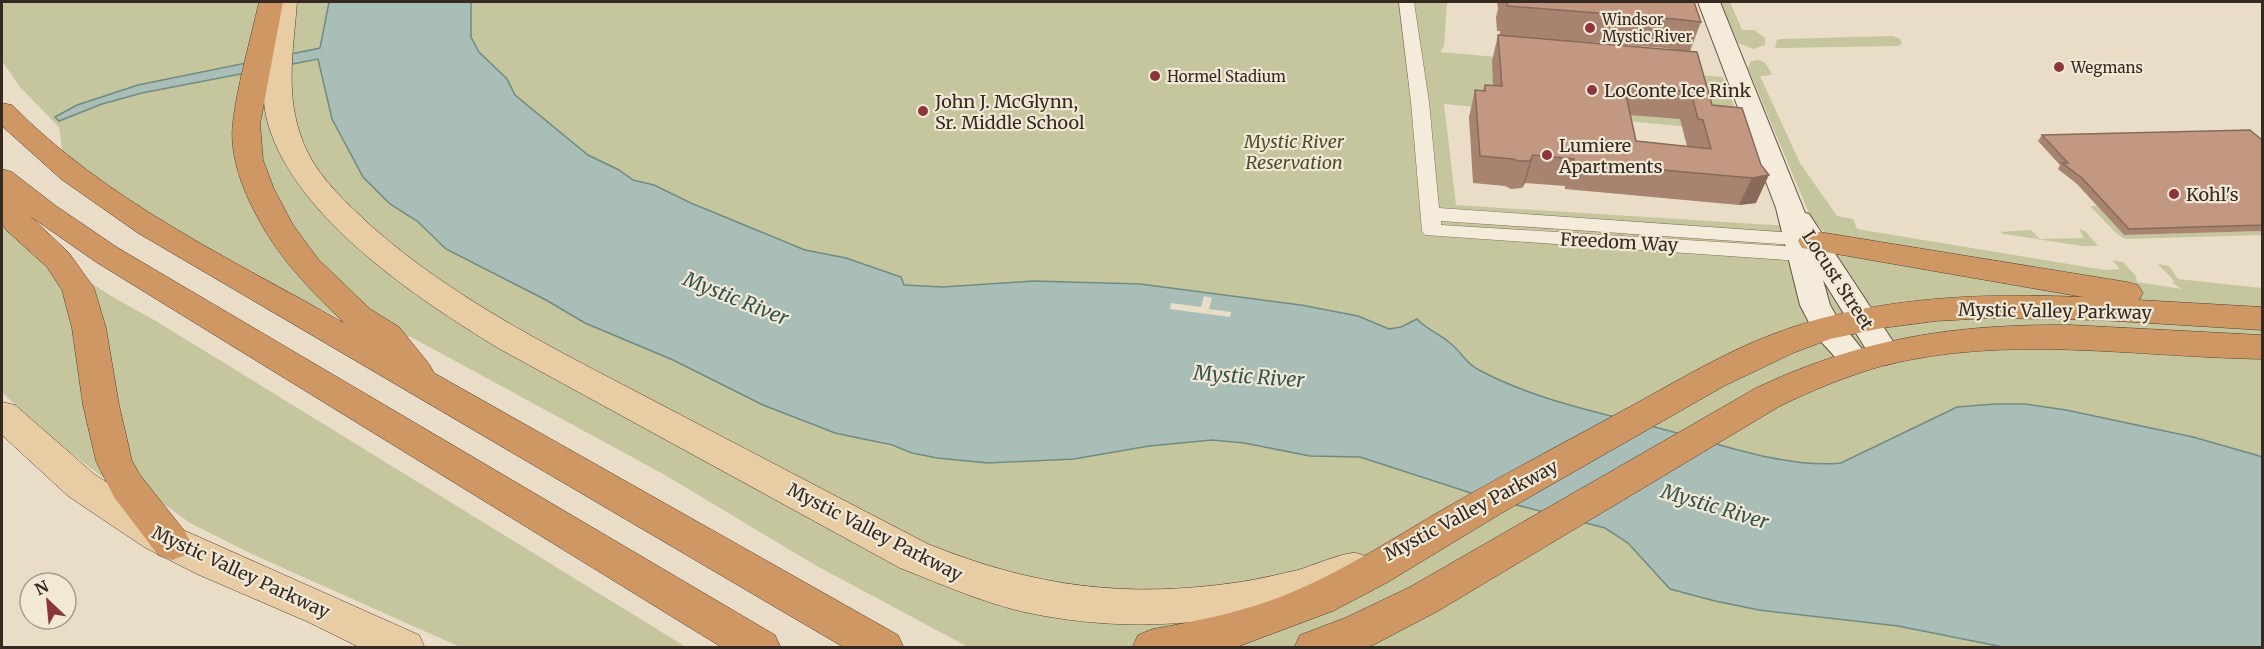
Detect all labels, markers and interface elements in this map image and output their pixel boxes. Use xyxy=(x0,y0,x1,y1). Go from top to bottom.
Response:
place label: Windsor Mystic River xyxy=(1601,10,1692,46)
marker: Windsor Mystic River xyxy=(1583,21,1597,35)
place label: Wegmans xyxy=(2070,58,2143,77)
marker: Wegmans xyxy=(2052,60,2066,74)
place label: Hormel Stadium xyxy=(1167,67,1286,86)
marker: Hormel Stadium xyxy=(1148,69,1162,83)
place label: LoConte Ice Rink xyxy=(1604,79,1752,102)
marker: LoConte Ice Rink xyxy=(1585,83,1599,97)
place label: John J. McGlynn, Sr. Middle School xyxy=(934,90,1085,134)
marker: John J. McGlynn, Sr. Middle School xyxy=(916,104,930,118)
park label: Mystic River Reservation xyxy=(1243,130,1345,174)
place label: Lumiere Apartments xyxy=(1558,134,1663,178)
marker: Lumiere Apartments xyxy=(1540,148,1554,162)
place label: Kohl's xyxy=(2186,183,2239,206)
marker: Kohl's xyxy=(2167,187,2181,201)
street label: Locust Street xyxy=(1797,226,1879,334)
street label: Freedom Way xyxy=(1559,227,1679,257)
water label: Mystic River xyxy=(679,265,793,331)
street label: Mystic Valley Parkway xyxy=(1958,298,2153,324)
water label: Mystic River xyxy=(1192,360,1306,392)
street label: Mystic Valley Parkway xyxy=(1380,454,1562,566)
street label: Mystic Valley Parkway xyxy=(784,478,967,586)
water label: Mystic River xyxy=(1657,478,1773,534)
street label: Mystic Valley Parkway xyxy=(148,521,334,624)
north arrow xyxy=(18,571,78,631)
text: N xyxy=(31,576,52,599)

